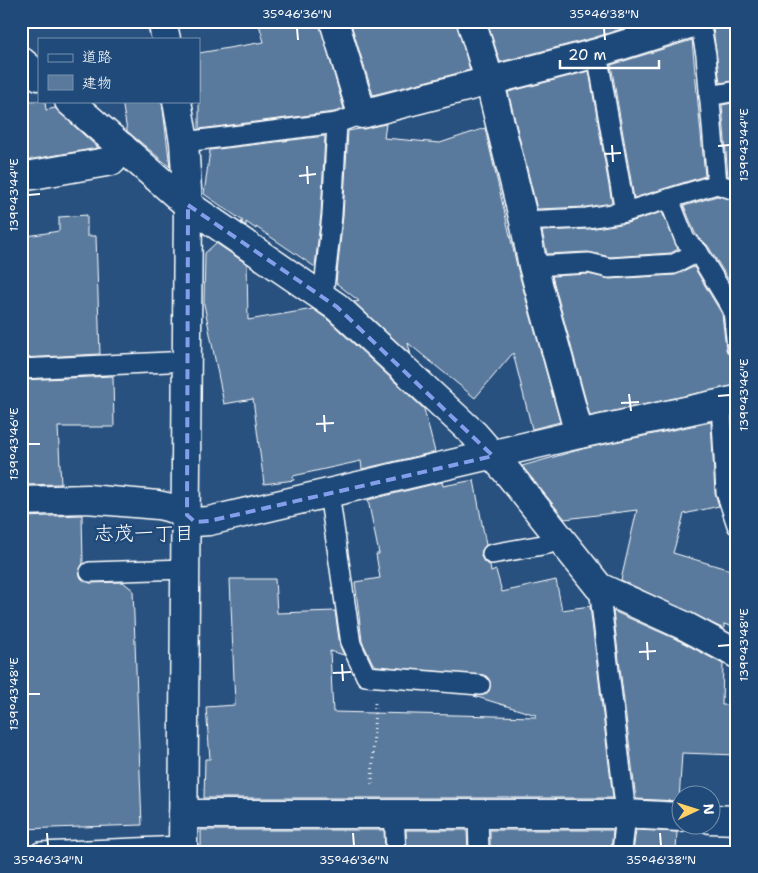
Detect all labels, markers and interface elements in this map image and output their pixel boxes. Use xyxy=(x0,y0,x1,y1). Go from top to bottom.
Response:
text: 35°46'36"N xyxy=(262,6,332,22)
text: 35°46'38"N xyxy=(569,6,639,22)
legend xyxy=(38,38,200,102)
scale bar xyxy=(560,38,659,70)
text: 20 m xyxy=(568,45,607,65)
text: 道路 xyxy=(82,47,112,67)
text: 建物 xyxy=(82,73,112,93)
text: 139°43'44"E xyxy=(736,108,752,182)
text: 139°43'44"E xyxy=(6,158,22,232)
text: 139°43'46"E xyxy=(736,358,752,432)
text: 139°43'46"E xyxy=(6,407,22,481)
district label: 志茂一丁目 xyxy=(94,520,194,546)
text: 139°43'48"E xyxy=(736,608,752,682)
text: 139°43'48"E xyxy=(6,657,22,731)
north arrow xyxy=(670,786,720,836)
text: N xyxy=(700,803,718,815)
text: 35°46'34"N xyxy=(13,852,83,868)
text: 35°46'36"N xyxy=(319,852,389,868)
text: 35°46'38"N xyxy=(626,852,696,868)

